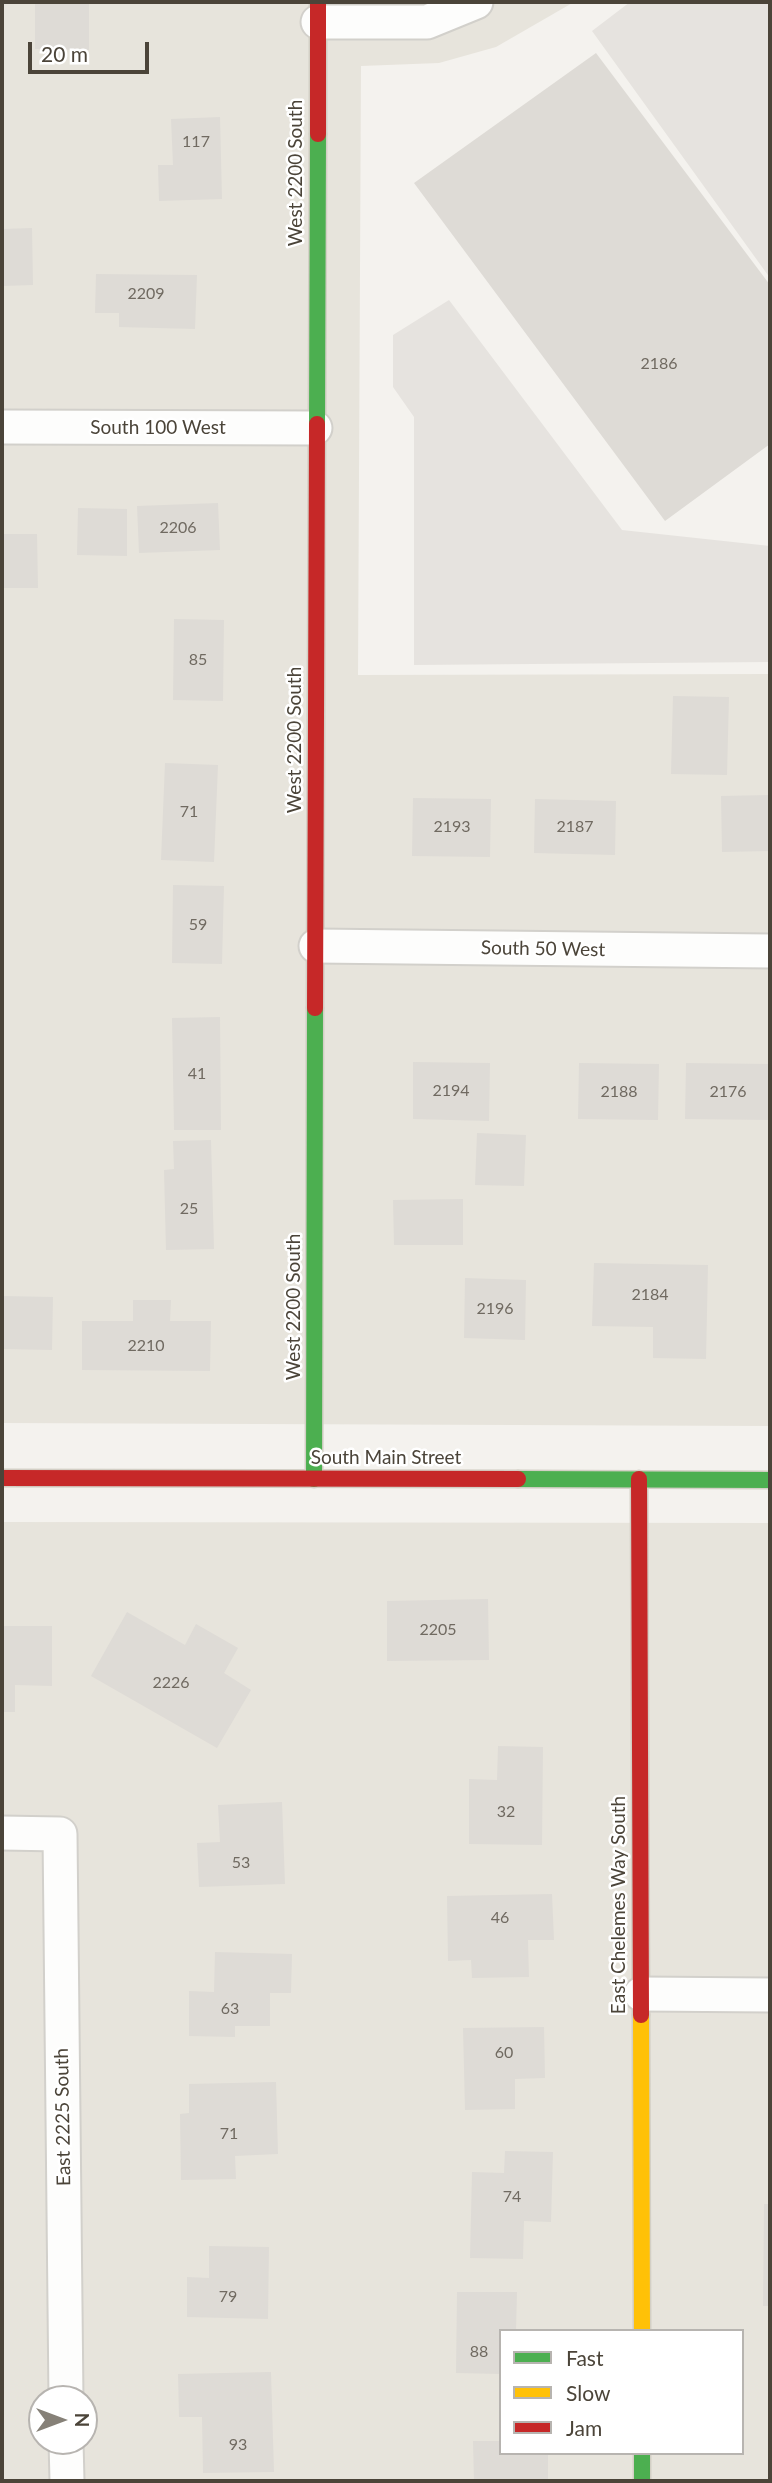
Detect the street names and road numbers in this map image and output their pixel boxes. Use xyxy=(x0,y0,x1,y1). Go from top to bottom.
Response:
street label: West 2200 South xyxy=(285,100,307,246)
street label: South 100 West xyxy=(90,417,226,439)
street label: West 2200 South xyxy=(284,667,306,813)
street label: South 50 West xyxy=(481,937,605,961)
street label: West 2200 South xyxy=(283,1234,305,1380)
street label: South Main Street xyxy=(311,1447,461,1469)
street label: East Chelemes Way South xyxy=(608,1796,630,2014)
street label: East 2225 South xyxy=(50,2048,76,2186)

